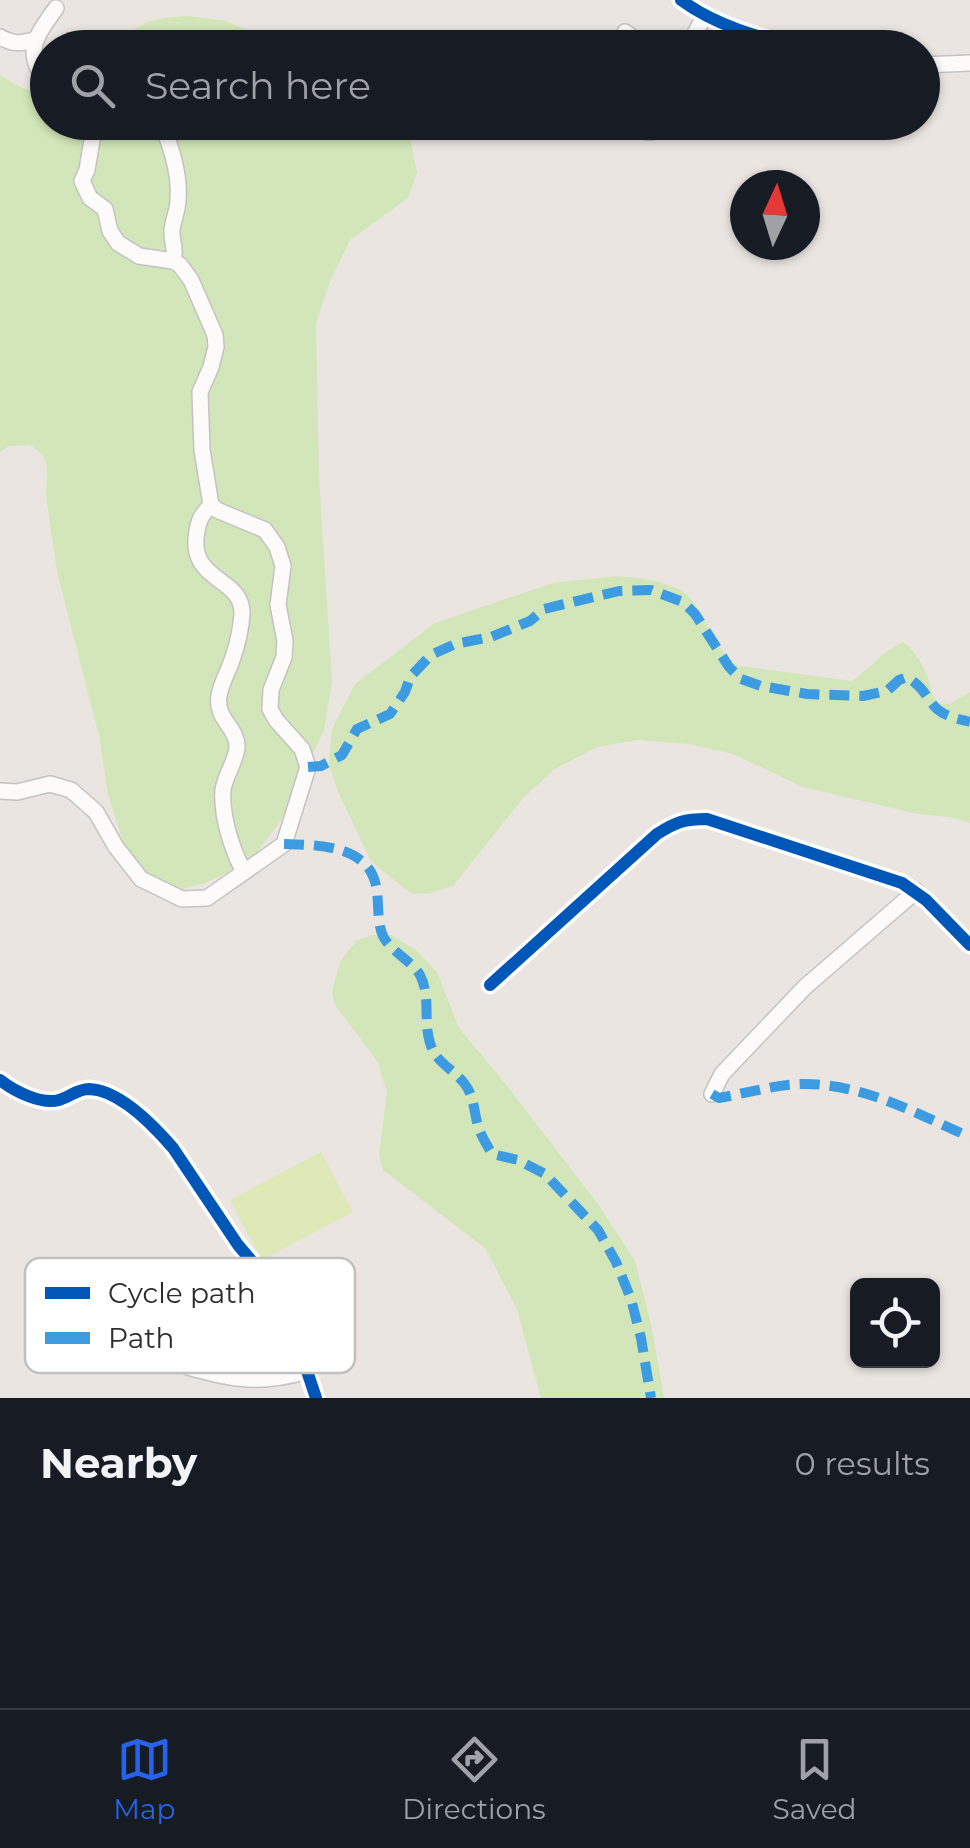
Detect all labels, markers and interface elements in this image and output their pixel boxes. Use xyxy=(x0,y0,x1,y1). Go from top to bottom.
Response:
search box xyxy=(30,30,940,140)
icon: search xyxy=(65,58,120,113)
text: Search here xyxy=(145,62,371,109)
north arrow xyxy=(730,170,820,260)
legend xyxy=(25,1258,355,1373)
text: Cycle path xyxy=(108,1276,256,1310)
map controls xyxy=(850,1278,940,1368)
button: locate xyxy=(850,1278,940,1368)
text: Path xyxy=(108,1321,175,1355)
text: Nearby xyxy=(40,1437,197,1489)
text: 0 results xyxy=(795,1444,930,1483)
tab: Map xyxy=(113,1732,176,1826)
tab: Directions xyxy=(402,1732,546,1826)
tab: Saved xyxy=(772,1732,857,1826)

